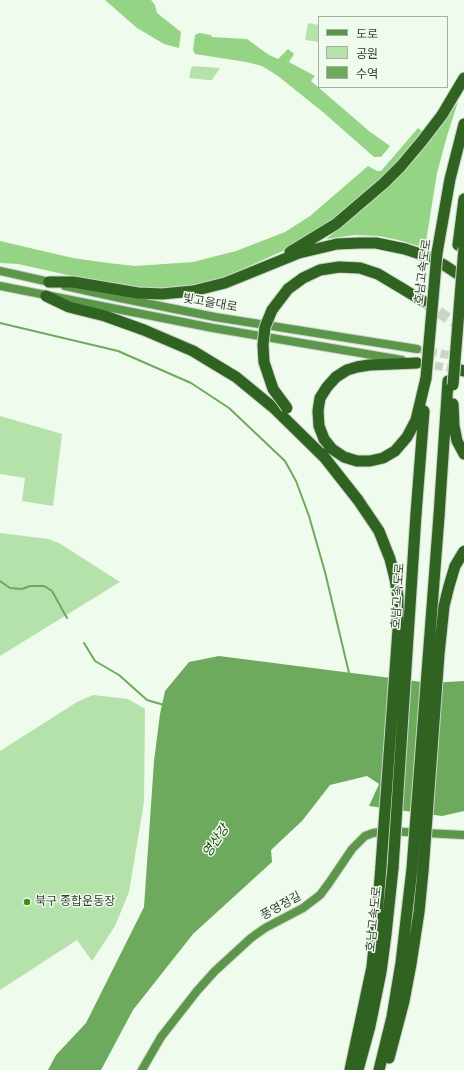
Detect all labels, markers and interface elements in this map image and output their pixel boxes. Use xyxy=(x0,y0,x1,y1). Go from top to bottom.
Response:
legend xyxy=(318,16,448,88)
text: 도로 xyxy=(356,27,378,41)
text: 공원 xyxy=(356,47,378,61)
text: 수역 xyxy=(356,67,378,81)
street label: 호남고속도로 xyxy=(412,238,434,306)
street label: 빛고을대로 xyxy=(182,291,238,315)
street label: 호남고속도로 xyxy=(389,562,407,630)
water label: 영산강 xyxy=(200,822,232,860)
street label: 호남고속도로 xyxy=(363,885,385,953)
street label: 풍영정길 xyxy=(258,889,304,923)
place label: 북구 종합운동장 xyxy=(35,895,115,909)
marker: 북구 종합운동장 xyxy=(22,897,32,907)

